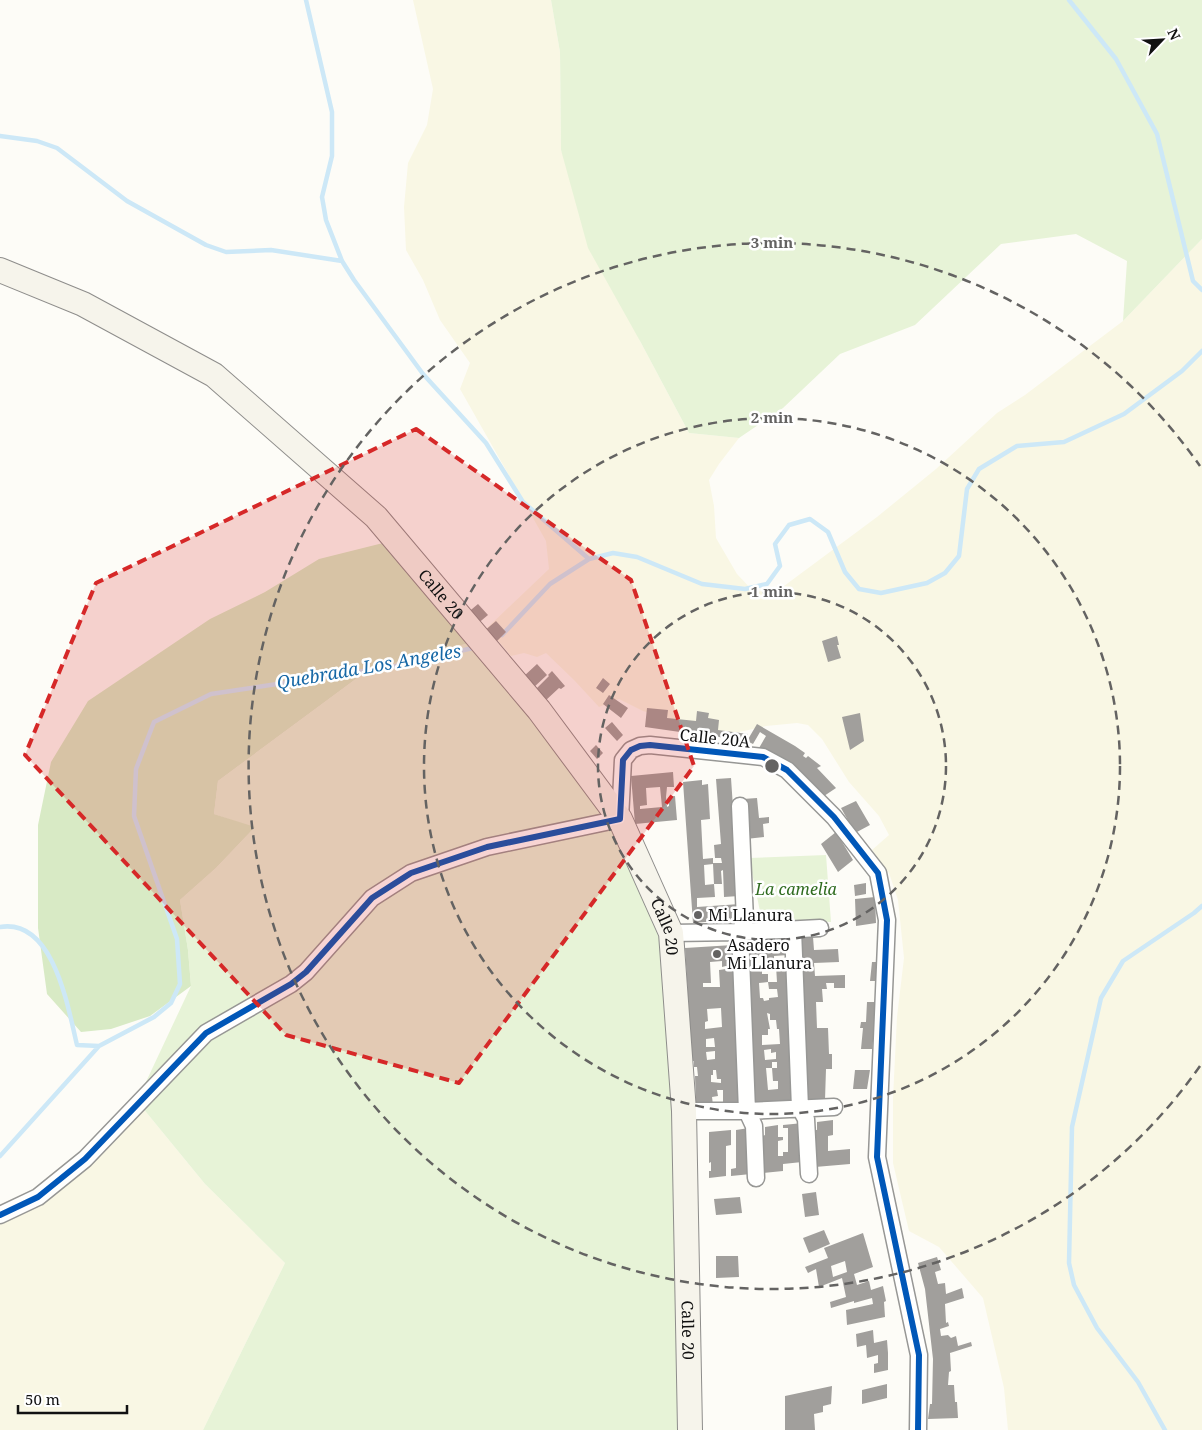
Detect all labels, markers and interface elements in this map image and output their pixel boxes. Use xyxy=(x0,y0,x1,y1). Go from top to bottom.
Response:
north arrow xyxy=(1137,15,1187,65)
text: N xyxy=(1163,25,1185,43)
text: 3 min xyxy=(751,232,793,252)
text: 2 min xyxy=(751,407,793,427)
street label: Calle 20 xyxy=(414,564,469,624)
text: 1 min xyxy=(751,581,793,601)
water label: Quebrada Los Angeles xyxy=(275,638,463,694)
street label: Calle 20A xyxy=(679,723,752,753)
centre of rings xyxy=(763,757,781,775)
park label: La camelia xyxy=(754,878,838,900)
street label: Calle 20 xyxy=(646,895,684,956)
place label: Mi Llanura xyxy=(708,904,793,926)
marker: Mi Llanura xyxy=(692,909,704,921)
place label: Asadero Mi Llanura xyxy=(727,934,812,974)
marker: Asadero Mi Llanura xyxy=(711,948,723,960)
street label: Calle 20 xyxy=(677,1300,700,1360)
scale bar xyxy=(18,1382,126,1414)
text: 50 m xyxy=(25,1389,60,1409)

